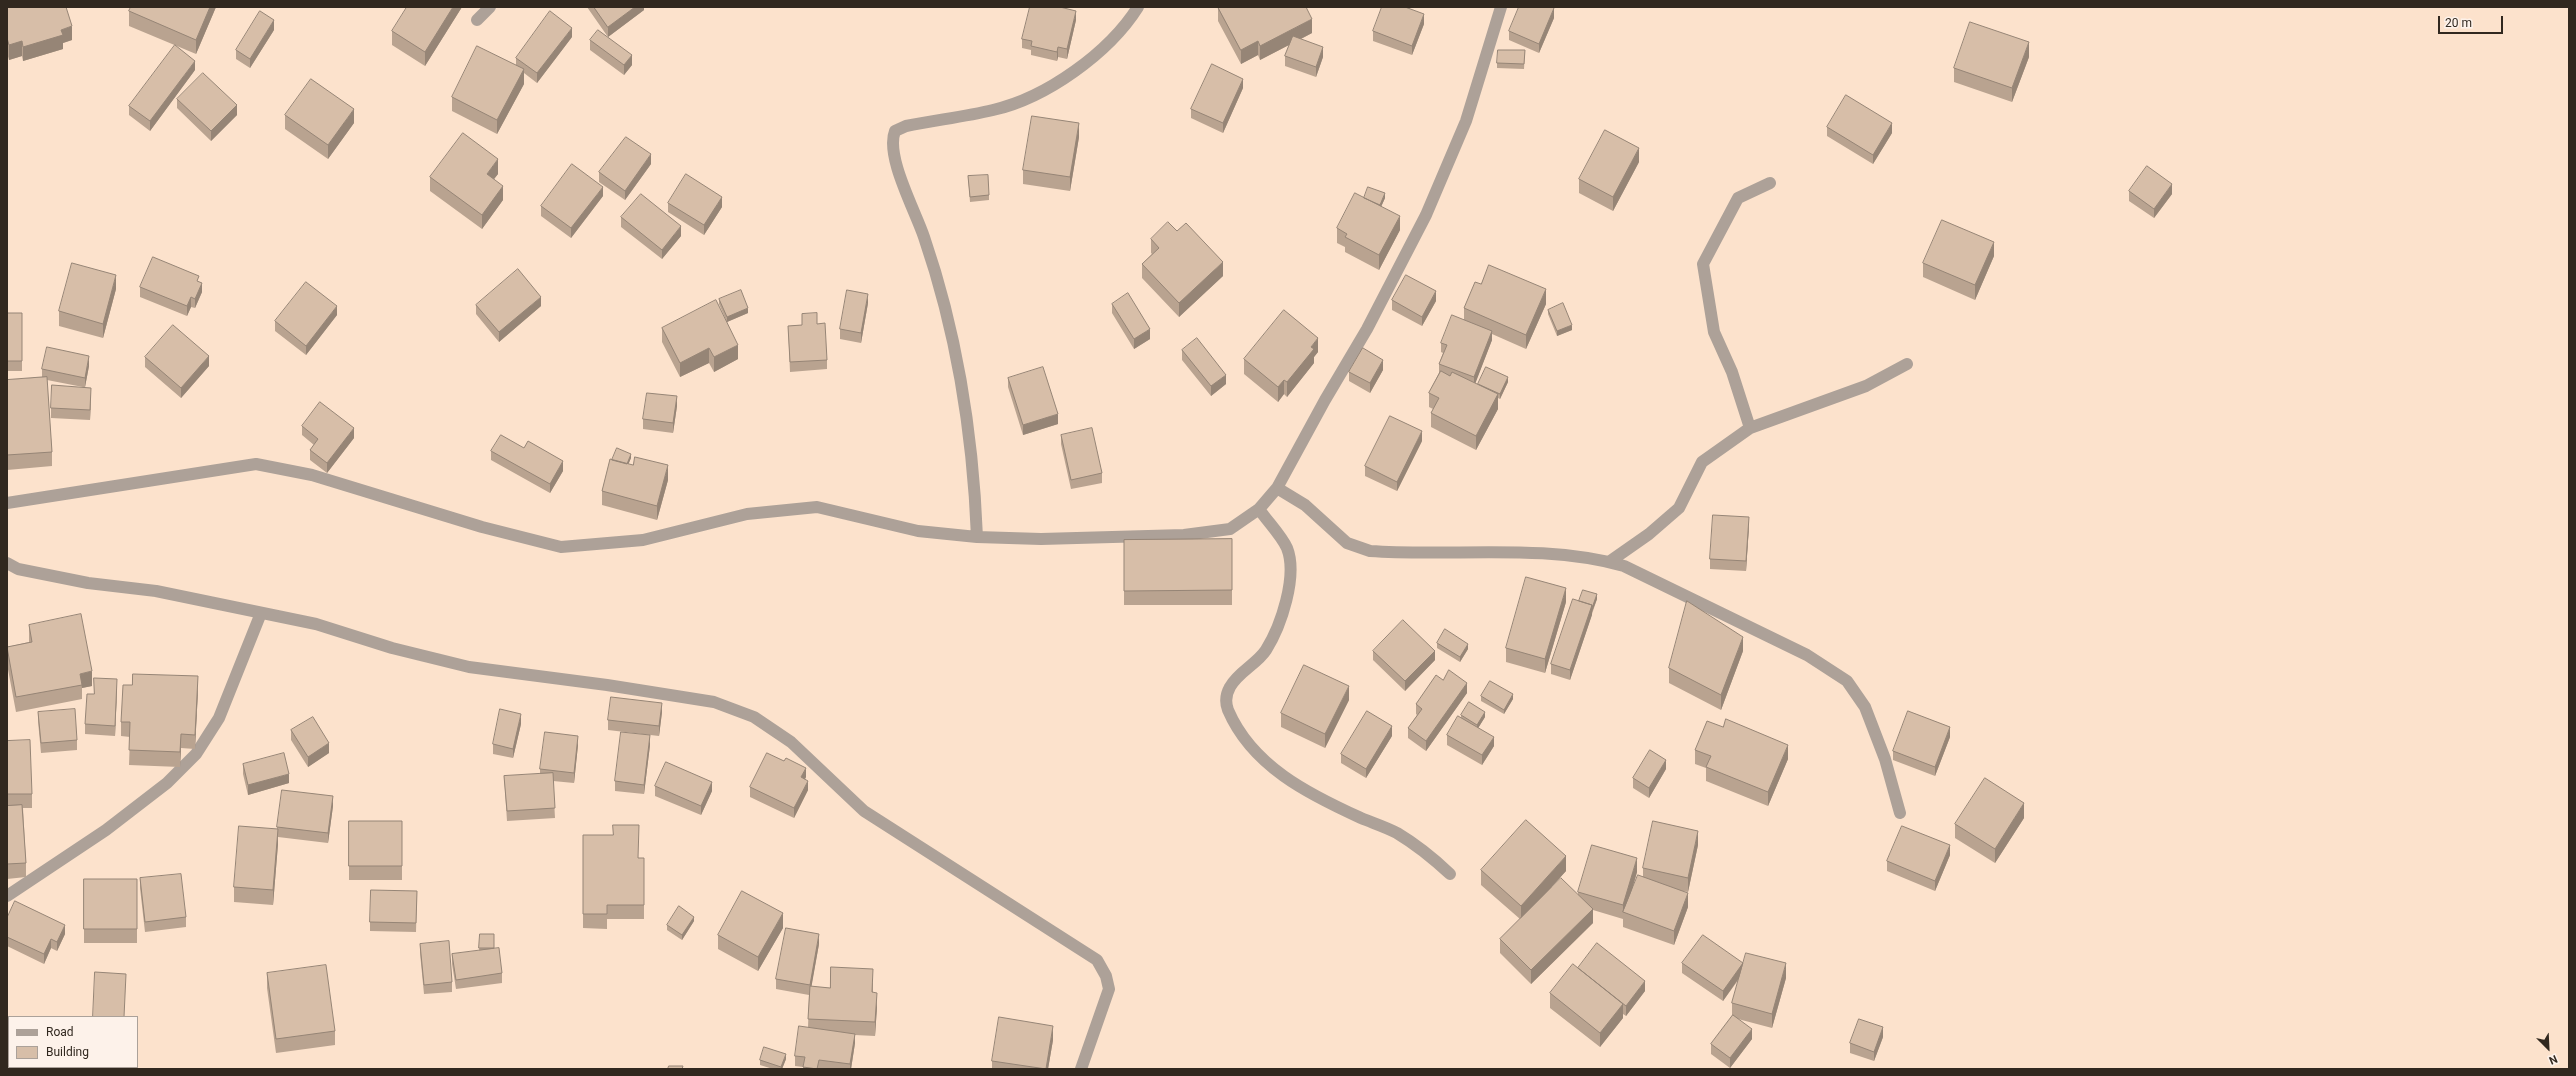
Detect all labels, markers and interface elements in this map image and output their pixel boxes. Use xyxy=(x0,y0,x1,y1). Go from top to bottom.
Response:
scale bar xyxy=(2440,8,2505,34)
text: 20 m xyxy=(2445,16,2472,30)
legend xyxy=(8,1016,138,1068)
text: Road xyxy=(46,1025,74,1039)
north arrow xyxy=(2528,1028,2568,1068)
text: Building xyxy=(46,1045,89,1059)
text: N xyxy=(2547,1052,2559,1067)

